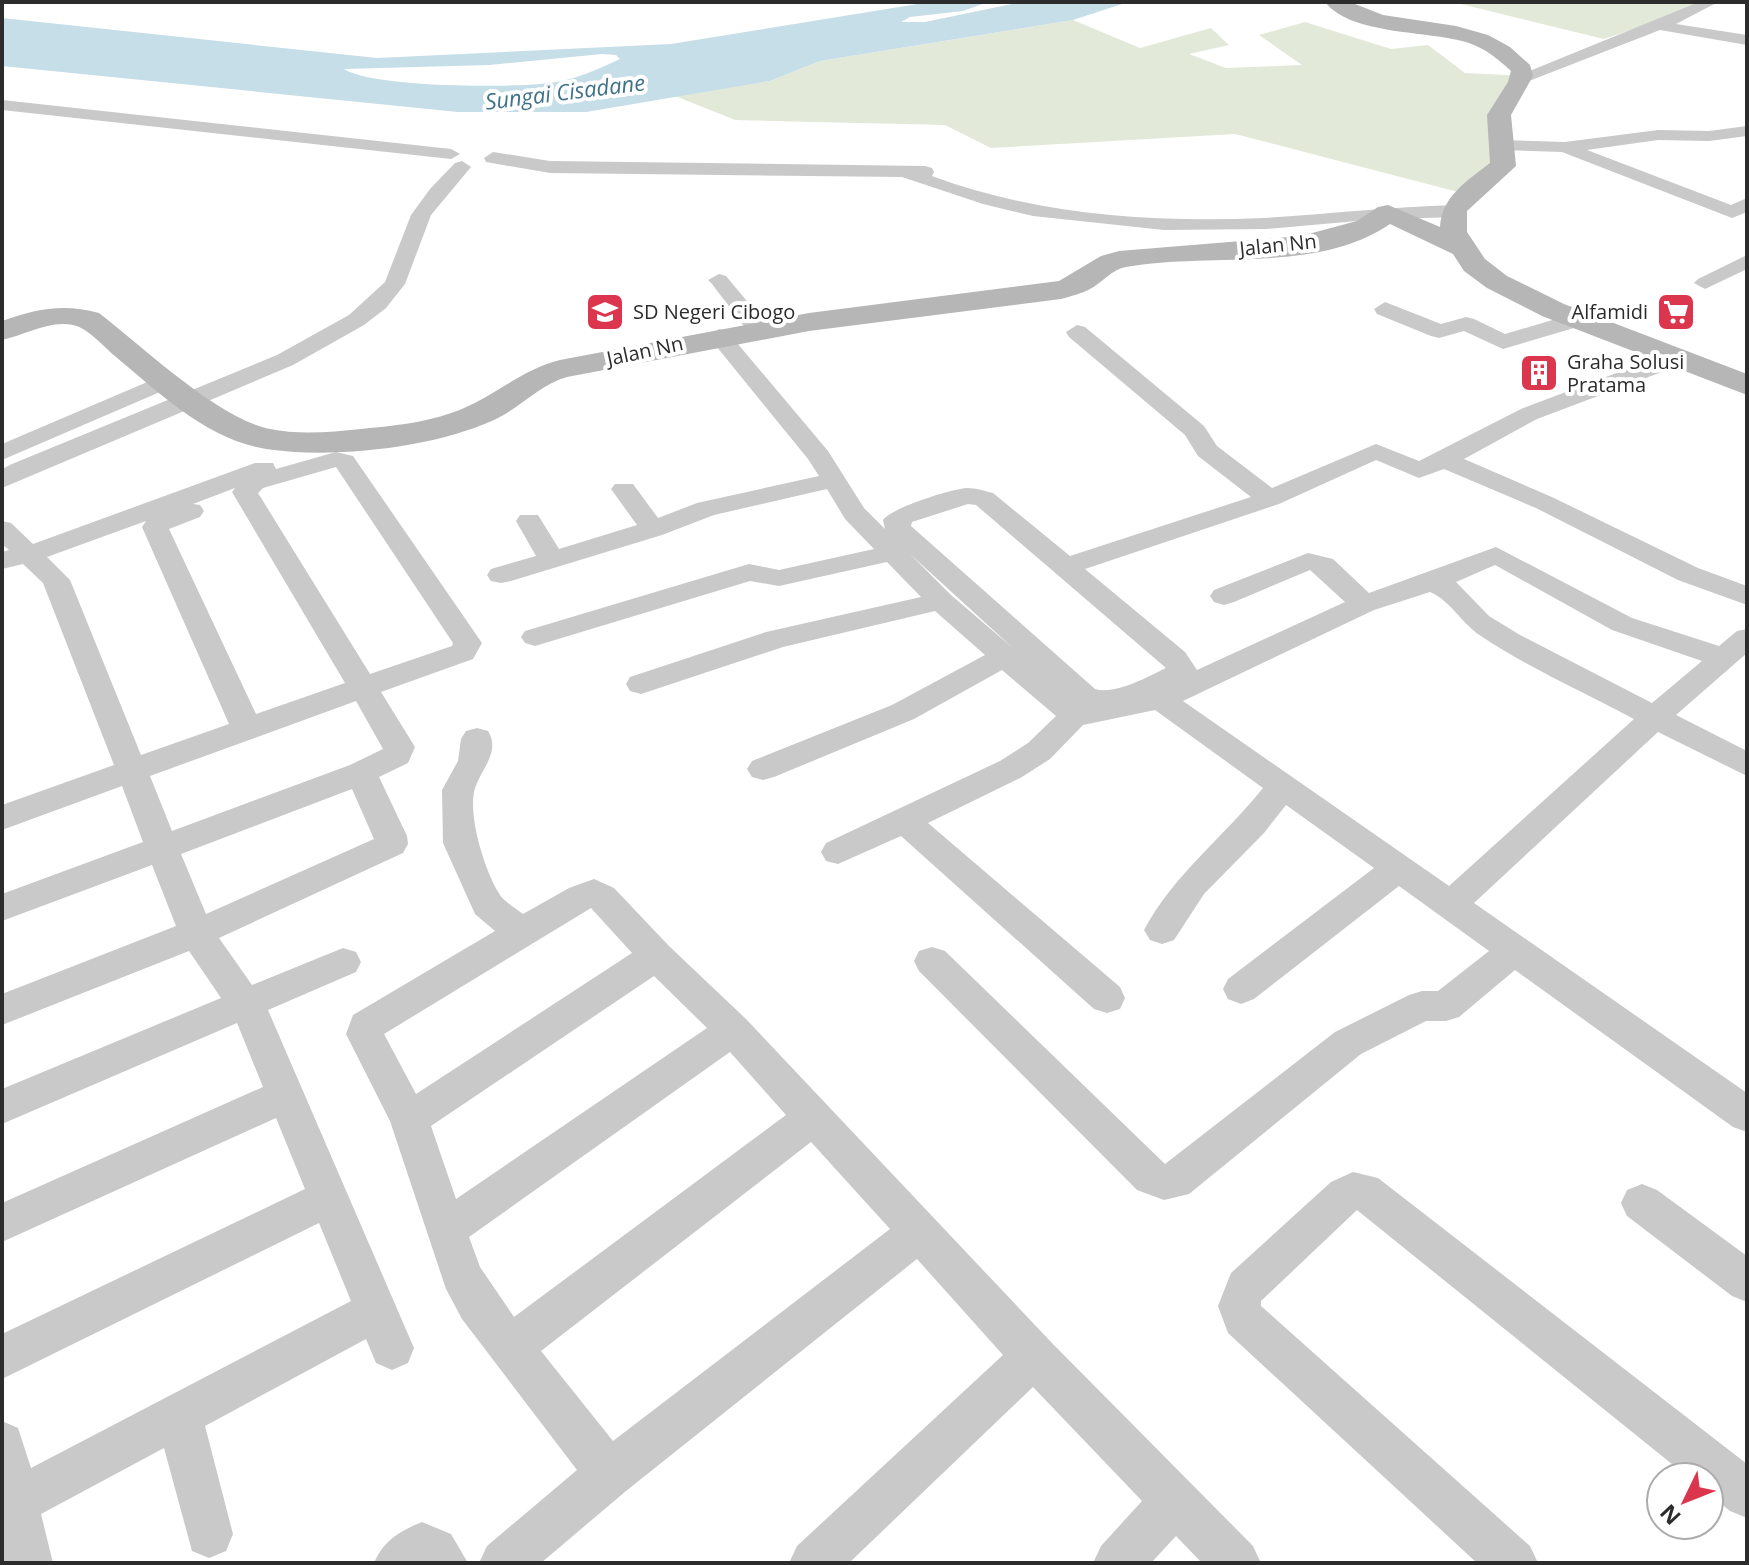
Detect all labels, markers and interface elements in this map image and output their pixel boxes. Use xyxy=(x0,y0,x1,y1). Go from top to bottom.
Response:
water label: Sungai Cisadane xyxy=(483,66,647,116)
street label: Jalan Nn xyxy=(1236,227,1318,262)
school or university icon: SD Negeri Cibogo xyxy=(584,291,626,333)
supermarket icon: Alfamidi xyxy=(1655,291,1697,333)
place label: SD Negeri Cibogo xyxy=(633,298,795,325)
place label: Alfamidi xyxy=(1572,298,1648,325)
street label: Jalan Nn xyxy=(602,329,686,372)
place label: Graha Solusi Pratama xyxy=(1567,348,1684,398)
building icon: Graha Solusi Pratama xyxy=(1518,352,1560,394)
north arrow xyxy=(1645,1461,1725,1541)
text: N xyxy=(1653,1499,1687,1532)

